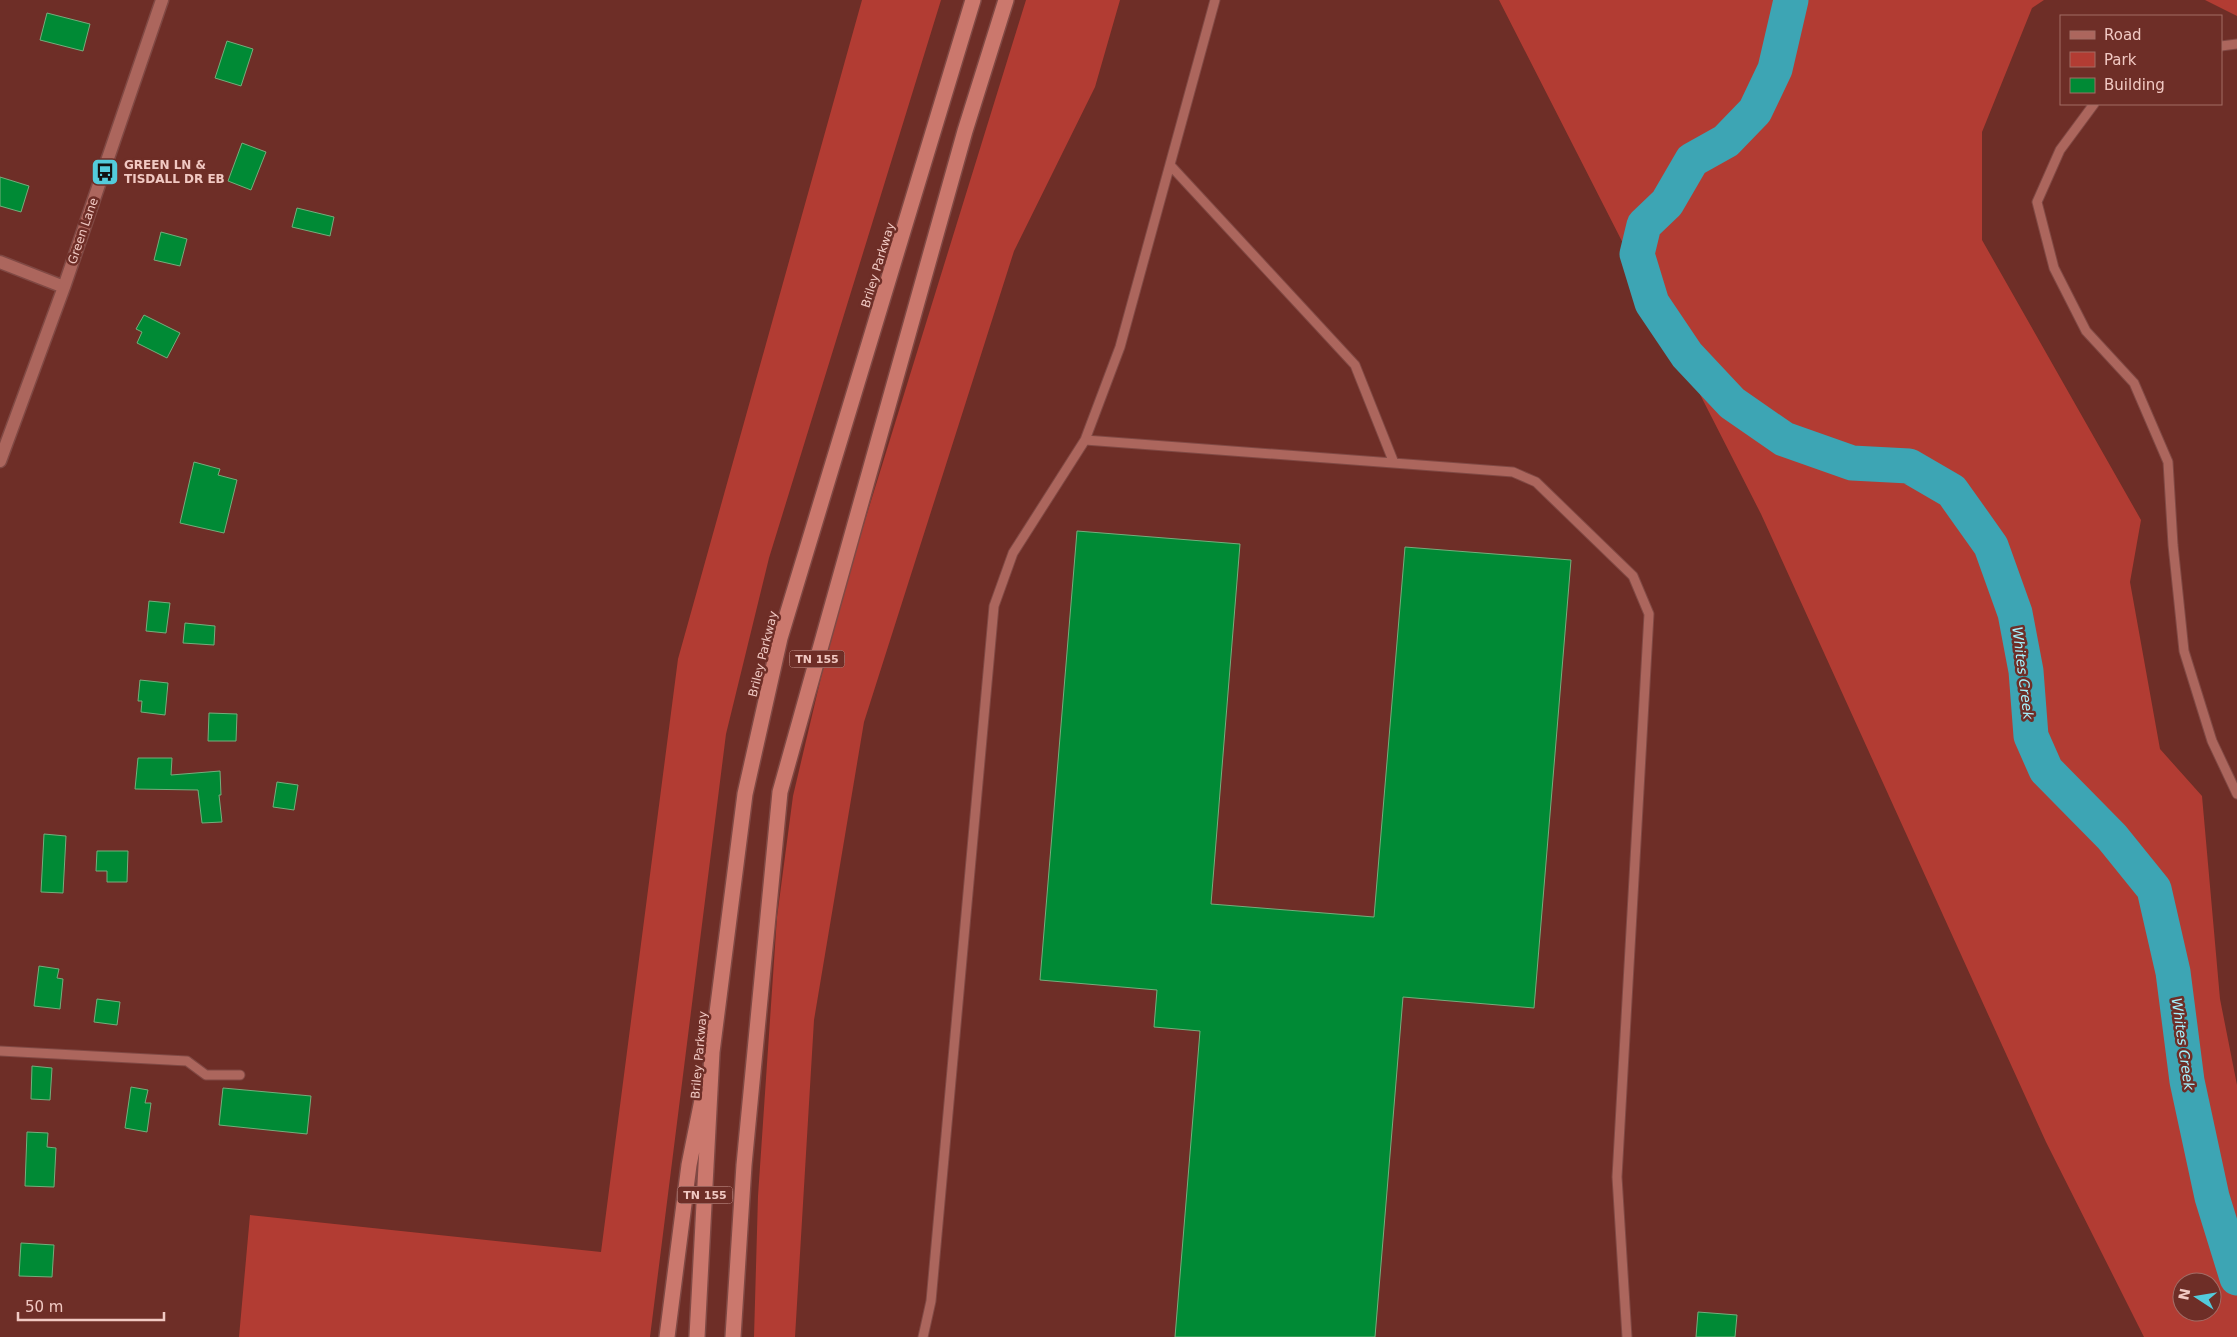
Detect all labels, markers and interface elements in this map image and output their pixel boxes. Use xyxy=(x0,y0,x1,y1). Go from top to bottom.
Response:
legend xyxy=(2060,15,2222,105)
text: Road xyxy=(2104,26,2142,44)
text: Park xyxy=(2104,51,2137,69)
text: Building xyxy=(2104,76,2165,94)
bus stop icon: GREEN LN & TISDALL DR EB xyxy=(90,157,120,187)
place label: GREEN LN & TISDALL DR EB xyxy=(124,158,225,186)
street label: Green Lane xyxy=(65,196,101,266)
street label: Briley Parkway xyxy=(858,221,898,309)
street label: Briley Parkway xyxy=(746,609,780,699)
water label: Whites Creek xyxy=(2009,626,2037,721)
road number: TN 155 xyxy=(790,651,844,668)
water label: Whites Creek xyxy=(2169,997,2198,1092)
street label: Briley Parkway xyxy=(688,1010,710,1100)
road number: TN 155 xyxy=(678,1186,732,1204)
north arrow xyxy=(2172,1272,2222,1322)
text: N xyxy=(2175,1287,2193,1302)
scale bar xyxy=(18,1290,164,1322)
text: 50 m xyxy=(25,1298,63,1316)

